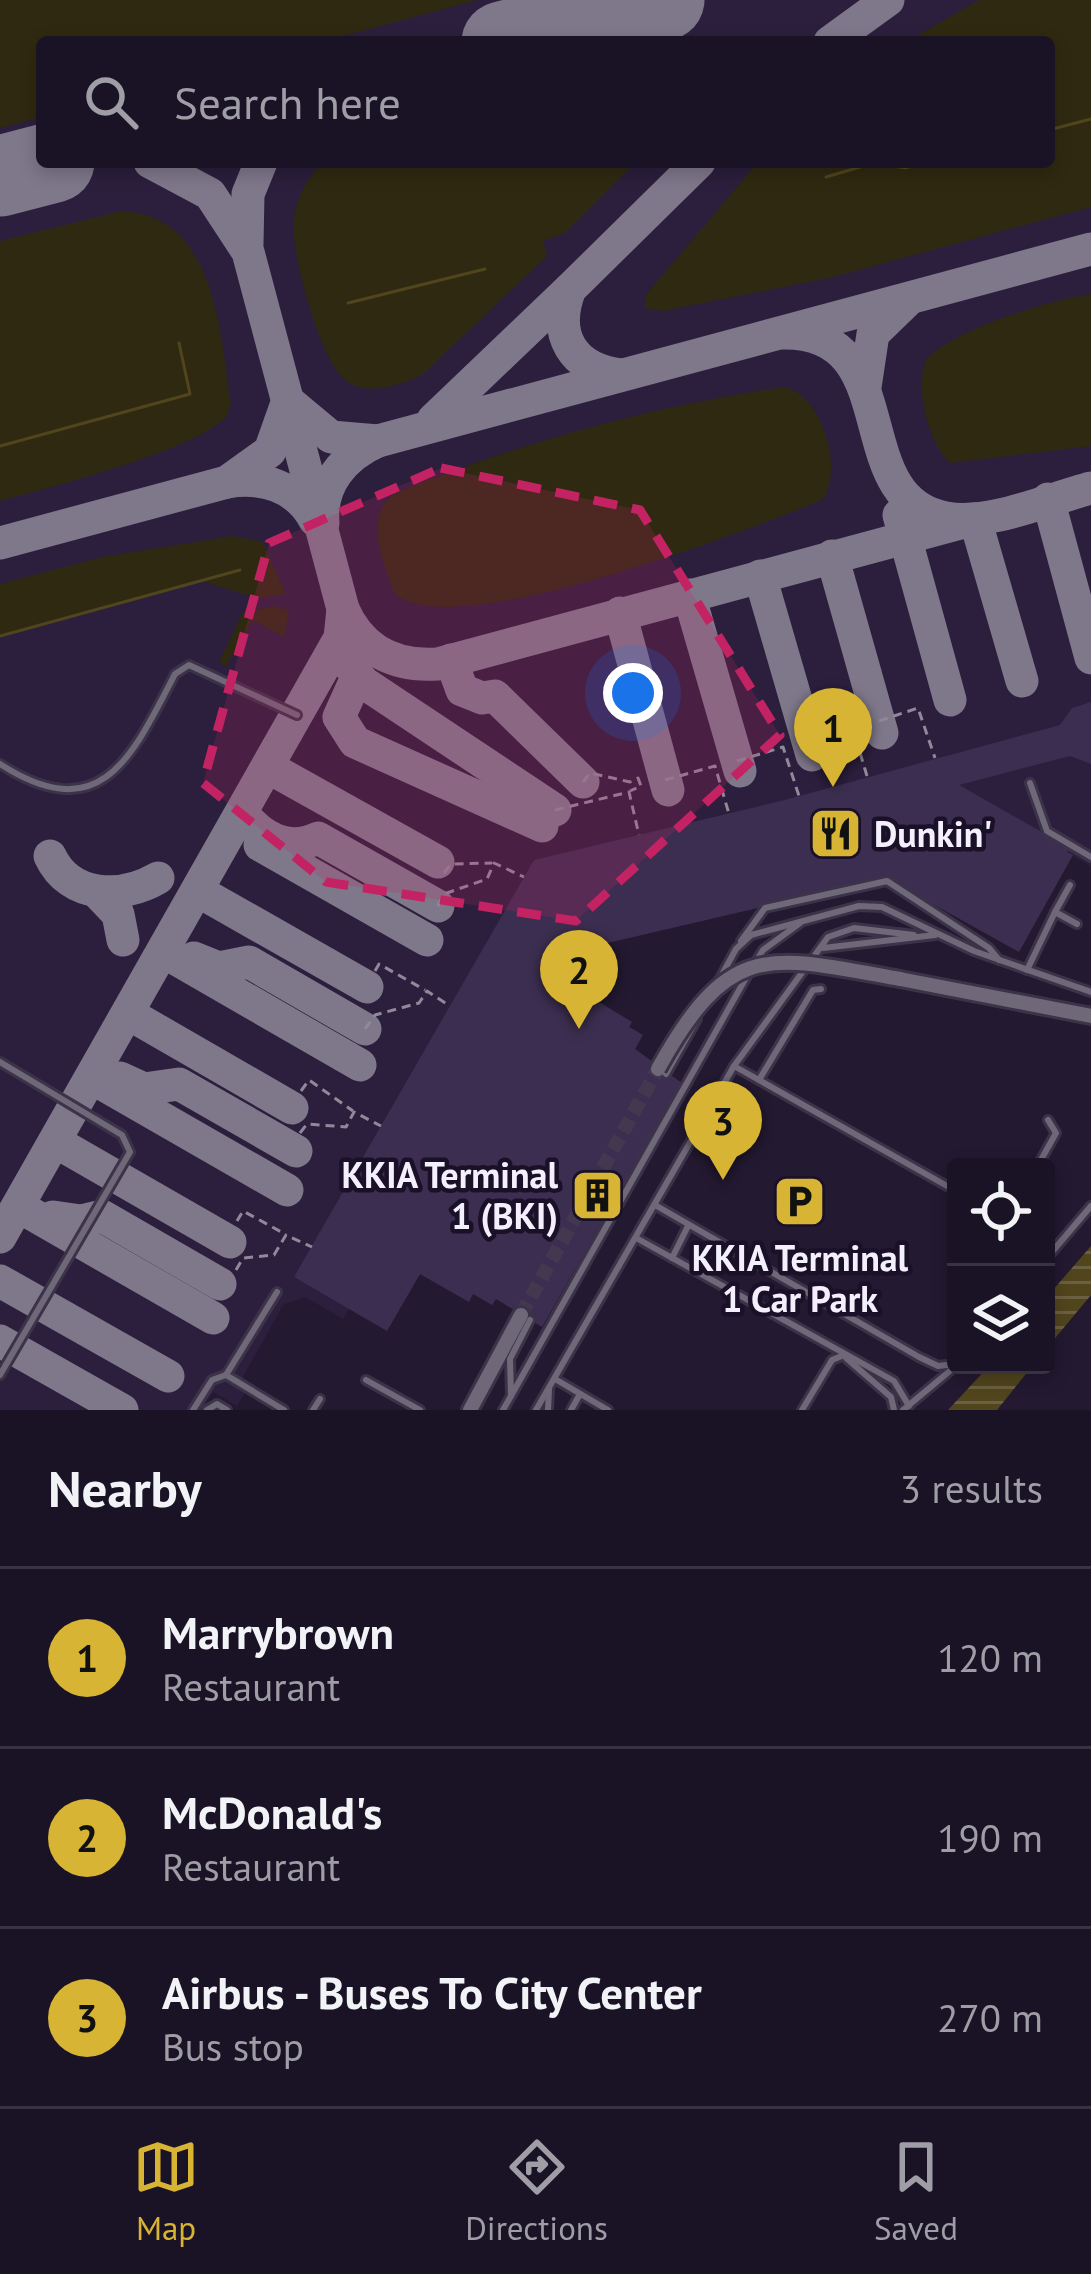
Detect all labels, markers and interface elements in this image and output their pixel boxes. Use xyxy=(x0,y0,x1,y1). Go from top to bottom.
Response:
search box xyxy=(36,36,1055,168)
icon: search xyxy=(78,69,144,135)
text: Search here xyxy=(174,73,401,131)
your location xyxy=(603,663,663,723)
pin: 1 xyxy=(794,688,872,787)
restaurant icon: Dunkin' xyxy=(807,806,863,862)
place label: Dunkin' xyxy=(874,810,992,857)
pin: 2 xyxy=(540,930,618,1029)
pin: 3 xyxy=(684,1081,762,1180)
place label: KKIA Terminal 1 (BKI) xyxy=(342,1151,558,1239)
map controls xyxy=(947,1158,1055,1374)
button: locate xyxy=(947,1158,1055,1266)
building icon: KKIA Terminal 1 (BKI) xyxy=(569,1168,625,1224)
parking icon: KKIA Terminal 1 Car Park xyxy=(772,1174,828,1230)
place label: KKIA Terminal 1 Car Park xyxy=(692,1234,909,1322)
button: layers xyxy=(947,1266,1055,1374)
text: Nearby xyxy=(48,1455,202,1521)
text: 3 results xyxy=(900,1463,1043,1514)
text: Marrybrown xyxy=(162,1603,394,1661)
text: 1 xyxy=(76,1632,98,1683)
text: 120 m xyxy=(937,1632,1043,1683)
text: Restaurant xyxy=(162,1661,340,1712)
text: McDonald's xyxy=(162,1783,382,1841)
text: 2 xyxy=(76,1812,98,1863)
text: 190 m xyxy=(937,1812,1043,1863)
text: Restaurant xyxy=(162,1841,340,1892)
text: Airbus - Buses To City Center xyxy=(162,1963,702,2021)
text: 3 xyxy=(76,1992,98,2043)
text: 270 m xyxy=(937,1992,1043,2043)
text: Bus stop xyxy=(162,2021,304,2072)
tab: Map xyxy=(133,2134,199,2249)
tab: Directions xyxy=(465,2134,608,2249)
tab: Saved xyxy=(874,2134,958,2249)

